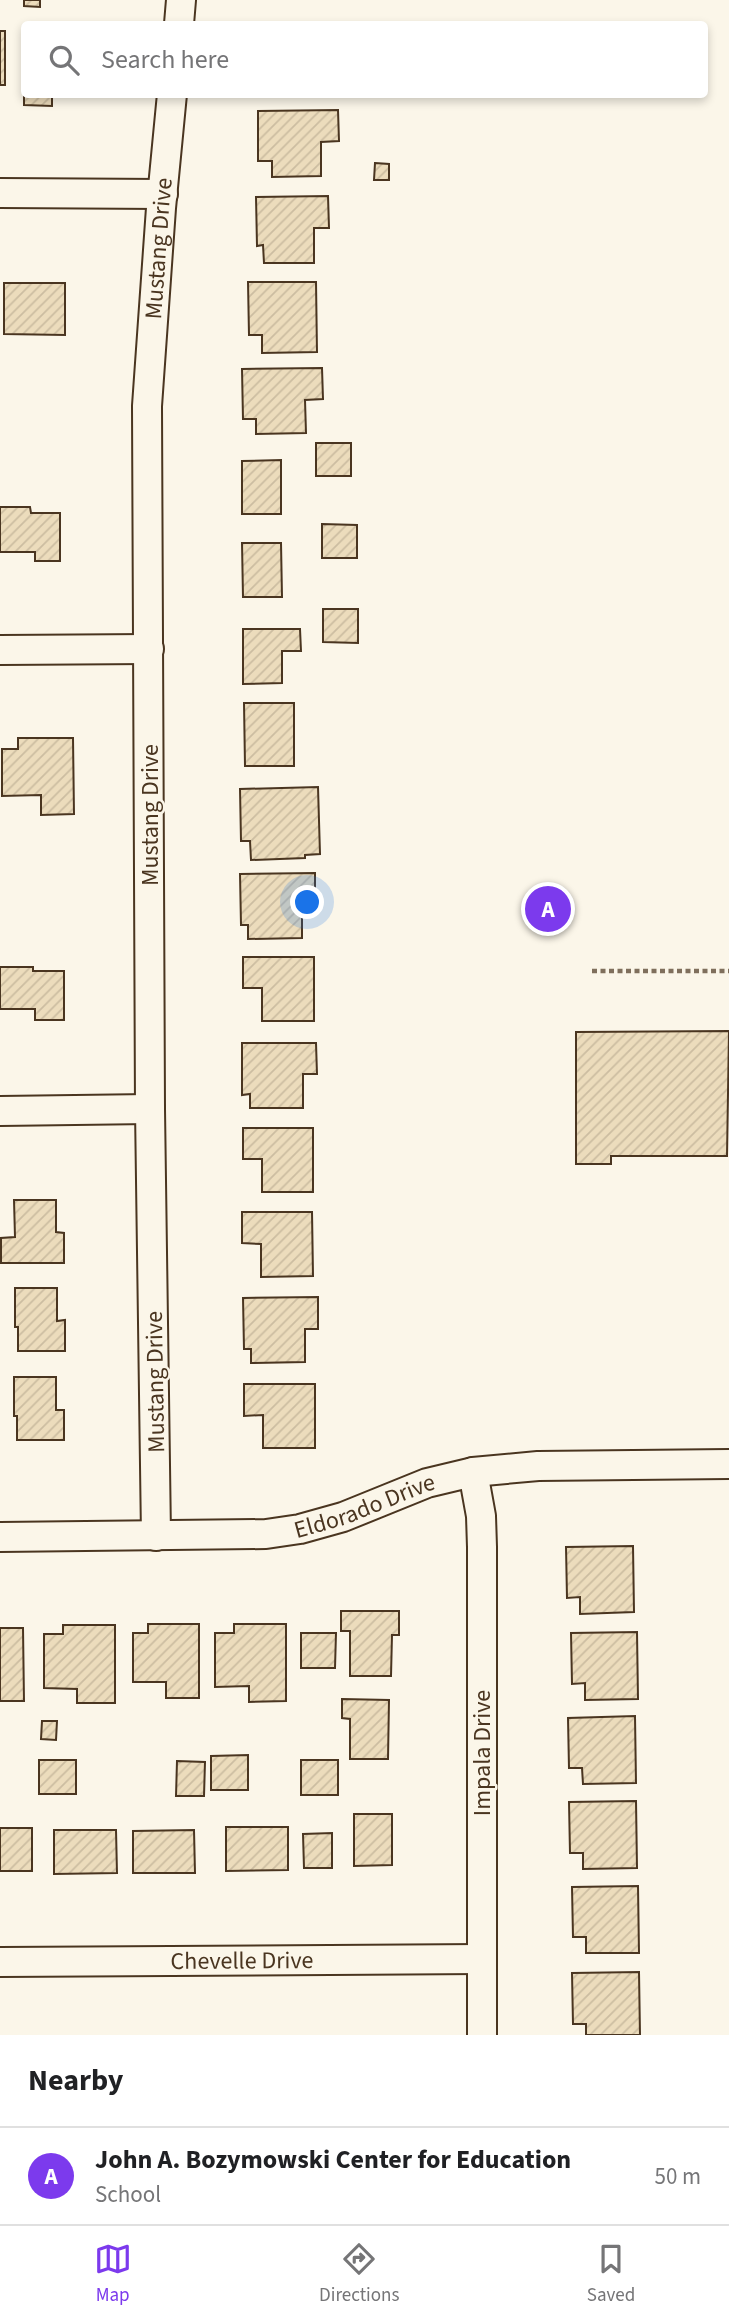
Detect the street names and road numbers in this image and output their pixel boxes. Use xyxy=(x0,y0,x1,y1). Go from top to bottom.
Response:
street label: Mustang Drive xyxy=(136,176,182,320)
street label: Mustang Drive xyxy=(133,744,168,886)
street label: Mustang Drive xyxy=(137,1311,174,1453)
street label: Eldorado Drive xyxy=(290,1465,438,1548)
street label: Impala Drive xyxy=(465,1690,500,1816)
street label: Chevelle Drive xyxy=(170,1943,314,1979)

